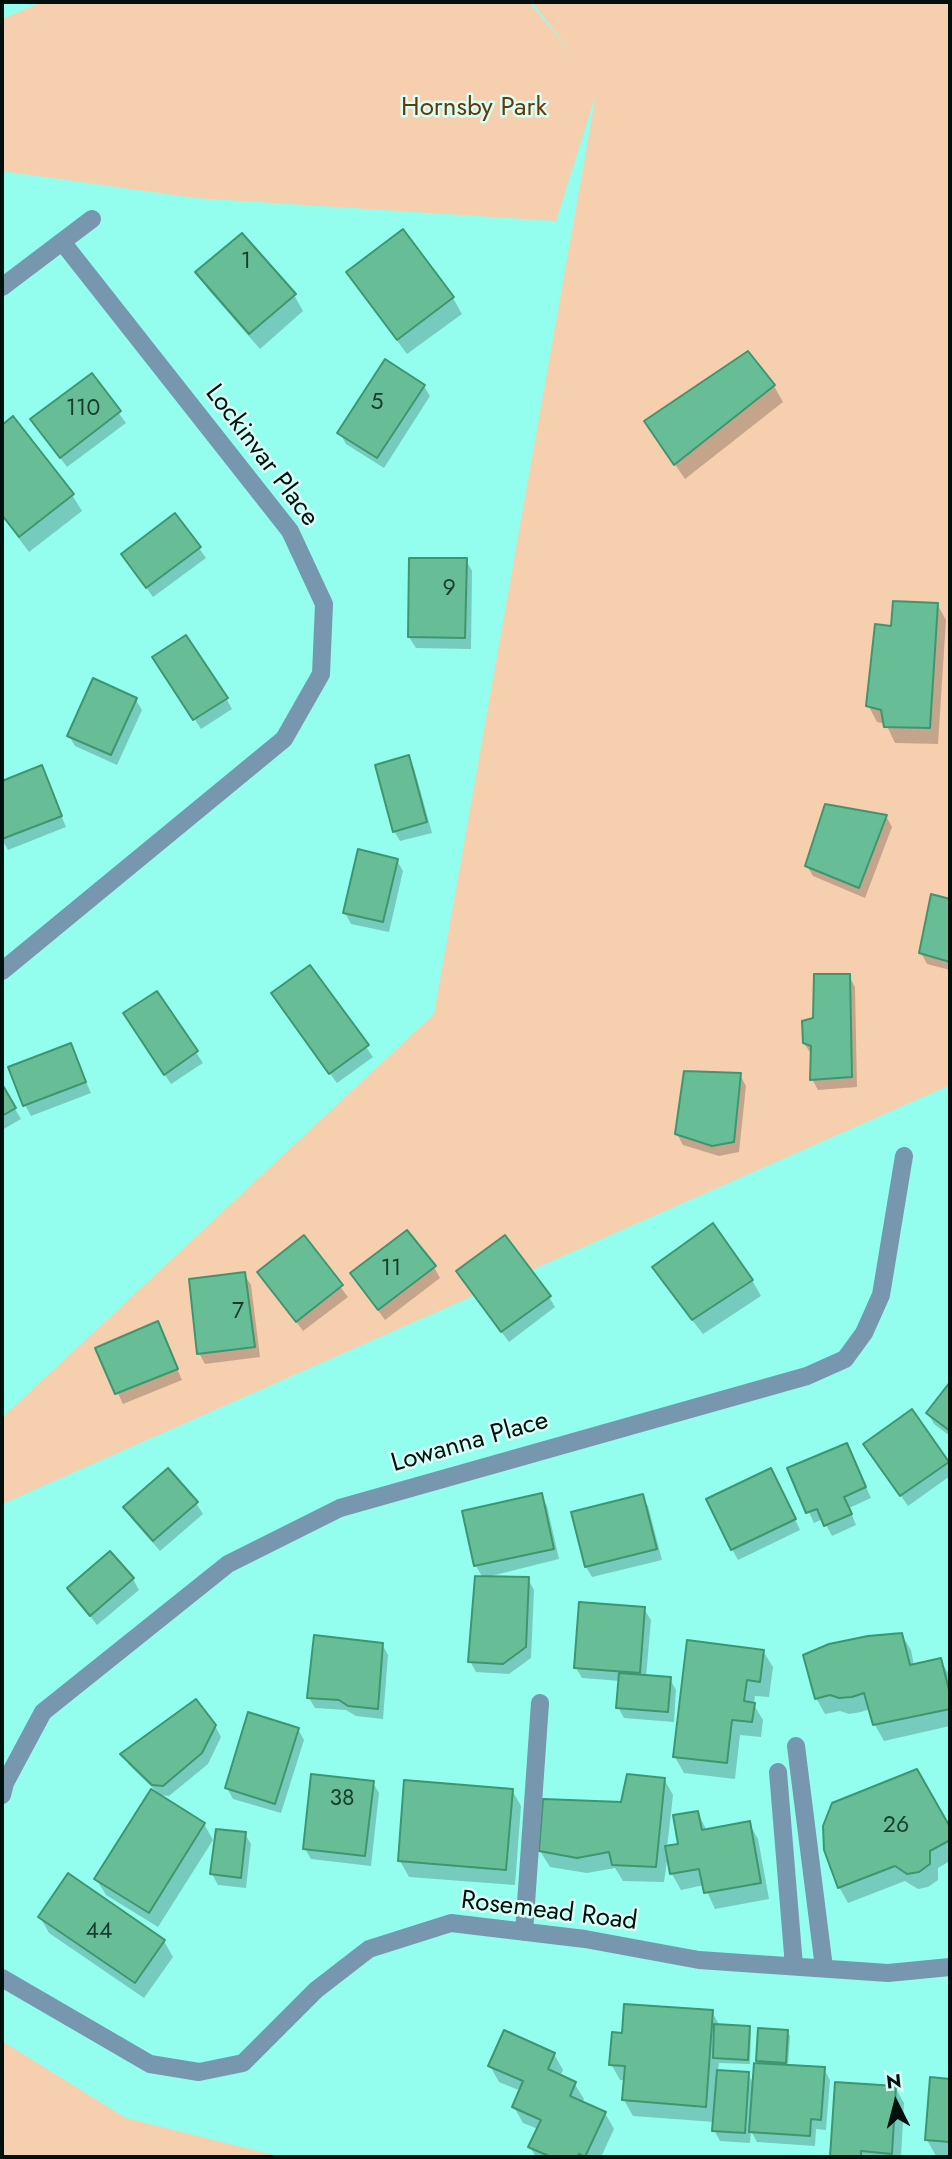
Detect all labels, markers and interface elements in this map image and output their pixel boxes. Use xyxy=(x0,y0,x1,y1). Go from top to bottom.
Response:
park label: Hornsby Park xyxy=(401,93,547,125)
house number: 1 xyxy=(241,248,251,276)
street label: Lockinvar Place xyxy=(198,379,324,533)
house number: 5 xyxy=(371,389,383,417)
house number: 110 xyxy=(66,395,100,423)
house number: 9 xyxy=(442,575,456,603)
house number: 11 xyxy=(381,1255,401,1283)
house number: 7 xyxy=(232,1298,244,1326)
street label: Lowanna Place xyxy=(388,1406,552,1480)
house number: 38 xyxy=(329,1785,355,1813)
house number: 26 xyxy=(883,1812,909,1840)
street label: Rosemead Road xyxy=(459,1886,639,1938)
house number: 44 xyxy=(86,1918,112,1946)
text: N xyxy=(885,2067,903,2096)
north arrow xyxy=(861,2068,931,2138)

